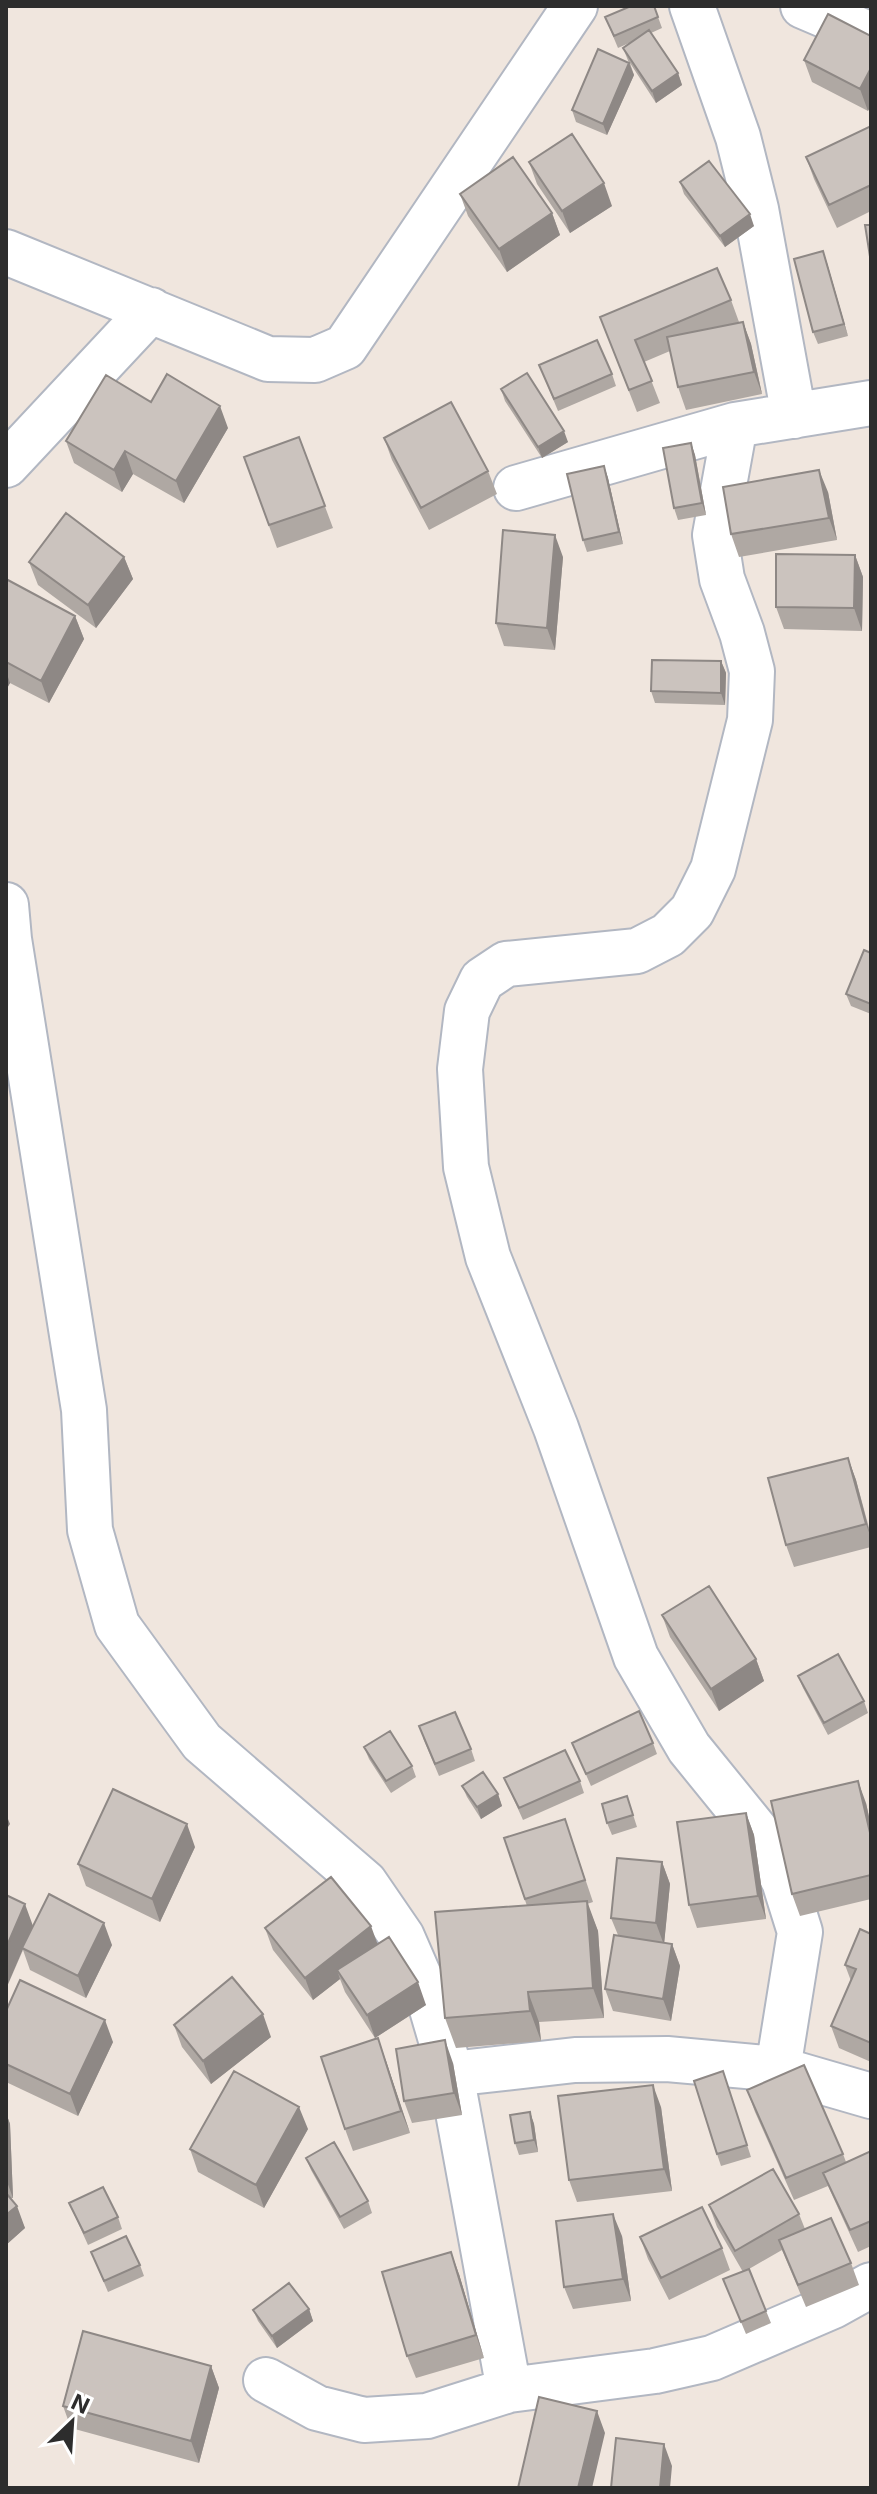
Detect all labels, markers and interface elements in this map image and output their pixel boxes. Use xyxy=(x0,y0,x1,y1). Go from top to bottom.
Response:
north arrow xyxy=(32,2382,112,2462)
text: N xyxy=(67,2389,94,2419)

